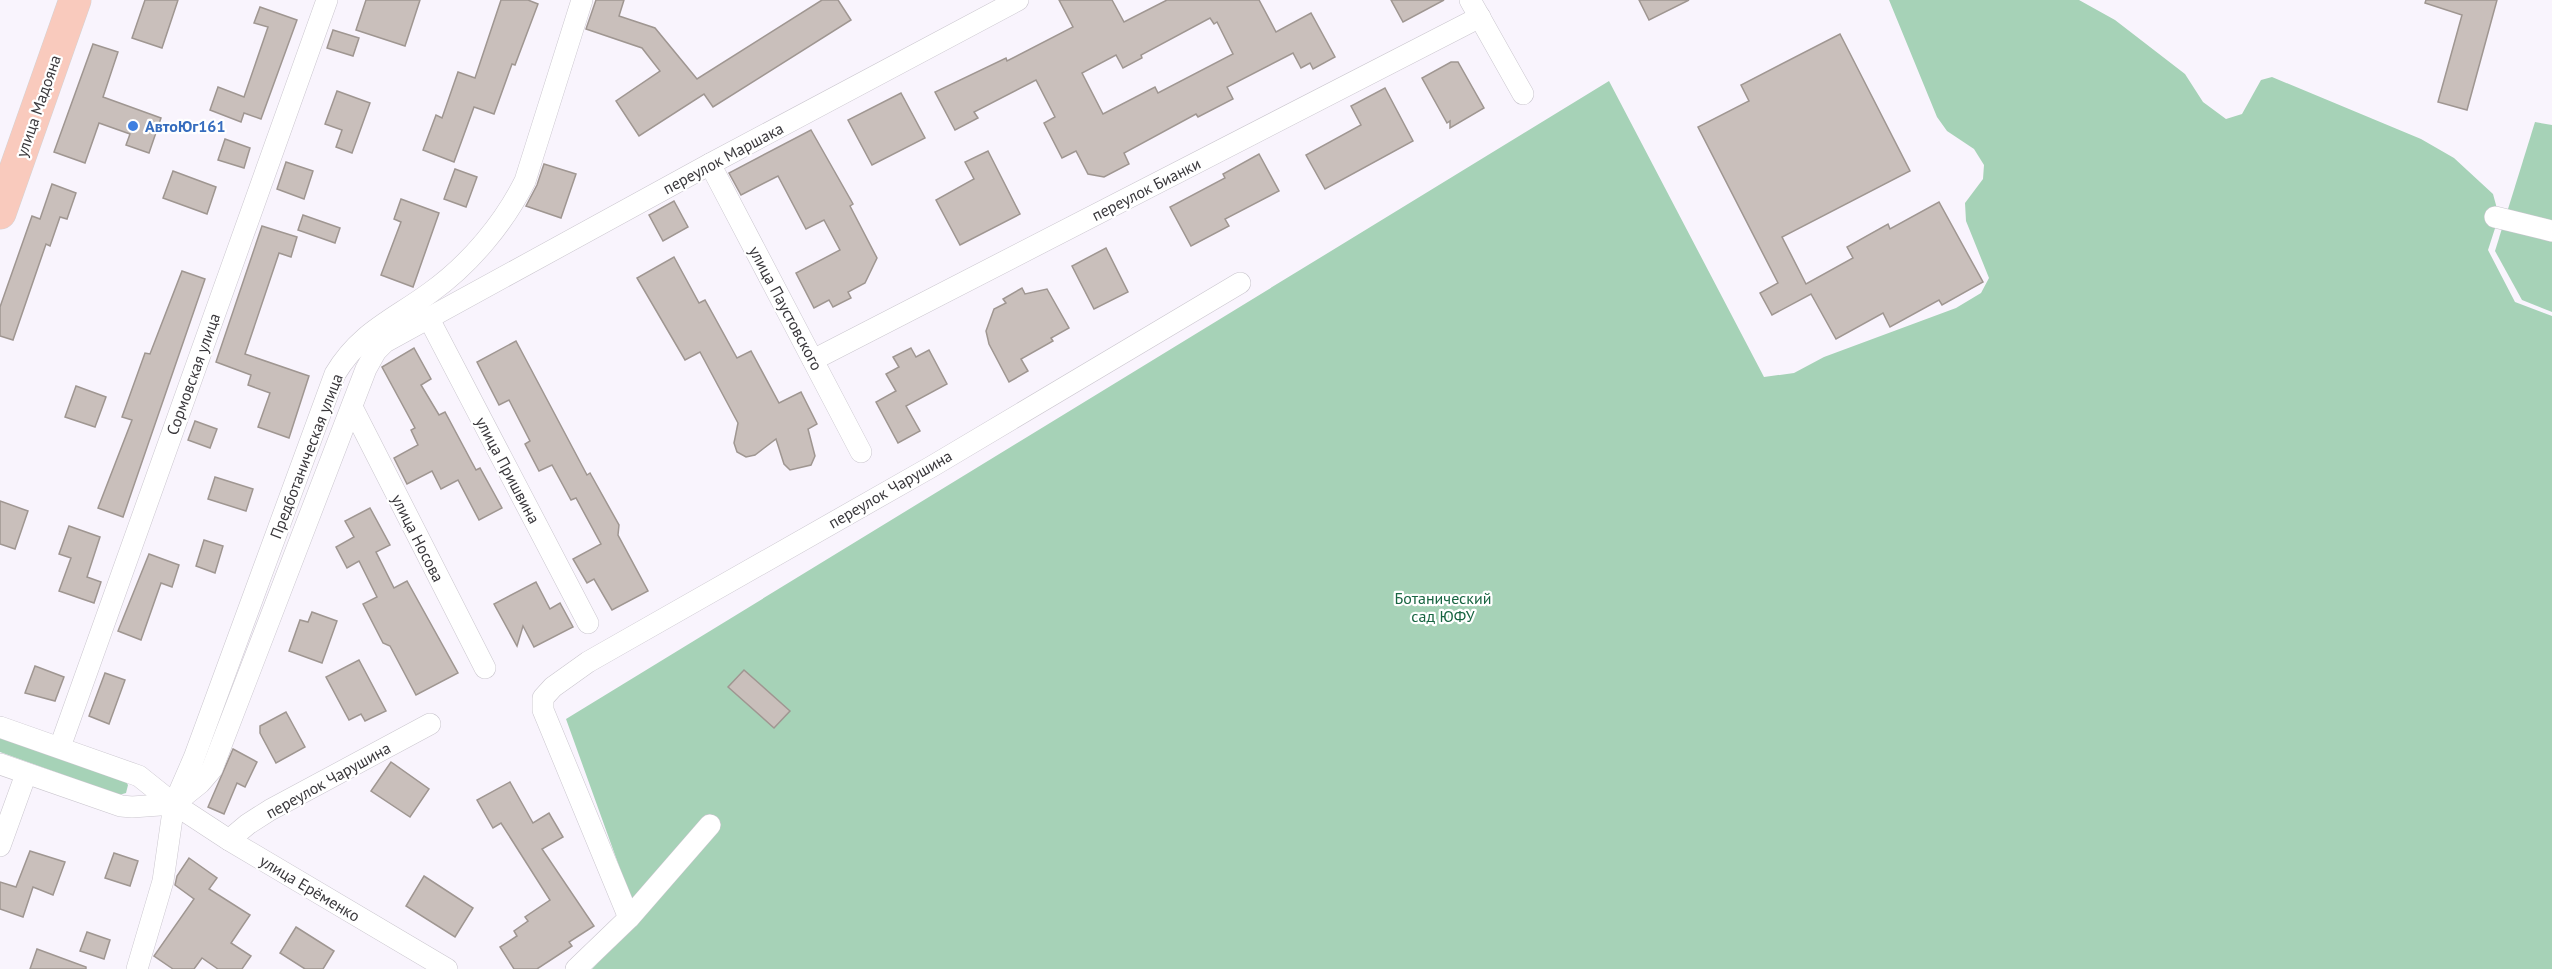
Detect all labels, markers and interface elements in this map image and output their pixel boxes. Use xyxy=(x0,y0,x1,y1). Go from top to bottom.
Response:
street label: улица Мадояна xyxy=(11,52,65,160)
place label: АвтоЮг161 xyxy=(145,116,226,136)
street label: переулок Маршака xyxy=(659,118,787,198)
marker: АвтоЮг161 xyxy=(126,119,140,133)
street label: переулок Бианки xyxy=(1088,153,1204,225)
street label: улица Паустовского xyxy=(745,242,827,374)
street label: Сормовская улица xyxy=(162,310,224,438)
street label: Предботаническая улица xyxy=(265,371,347,541)
street label: улица Пришвина xyxy=(471,413,545,527)
street label: переулок Чарушина xyxy=(825,445,955,533)
street label: улица Носова xyxy=(387,491,449,585)
park label: Ботанический сад ЮФУ xyxy=(1395,588,1491,626)
street label: переулок Чарушина xyxy=(262,737,394,823)
street label: улица Ерёменко xyxy=(256,850,364,926)

